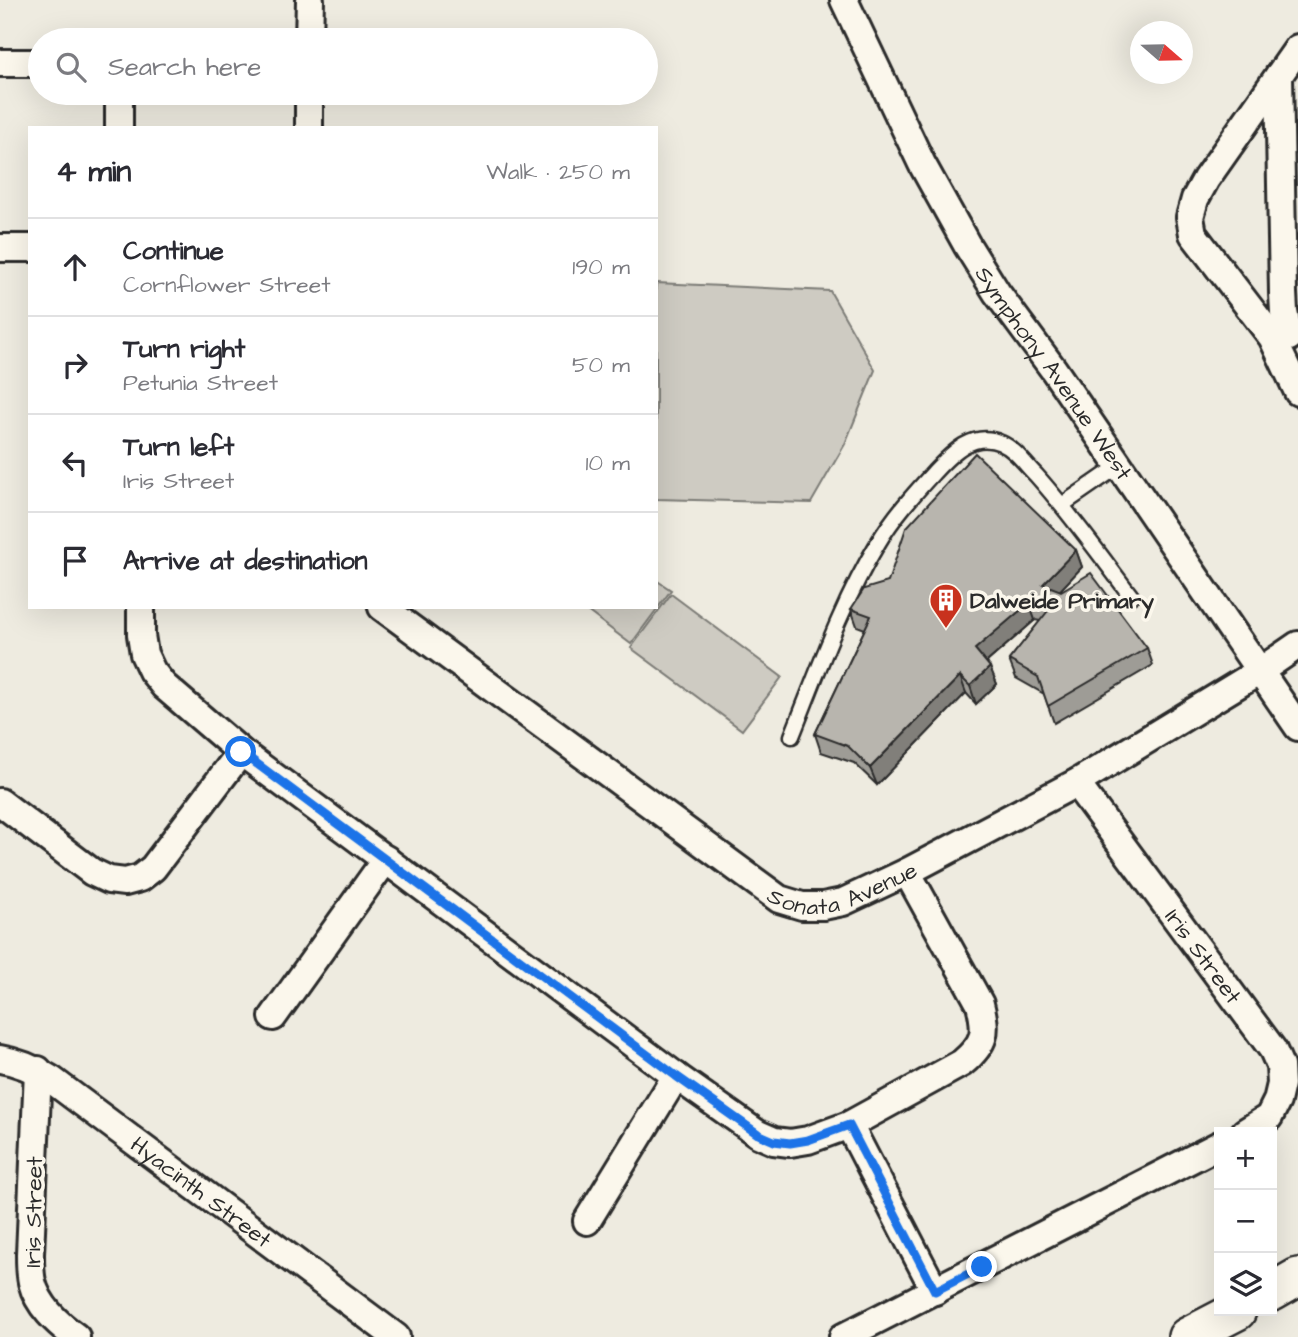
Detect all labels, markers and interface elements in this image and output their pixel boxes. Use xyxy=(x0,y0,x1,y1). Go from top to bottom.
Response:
north arrow xyxy=(1130,21,1193,84)
search box xyxy=(28,28,658,105)
icon: search xyxy=(52,48,90,86)
text: Search here xyxy=(108,49,261,85)
text: 4 min xyxy=(56,151,131,193)
text: Walk · 250 m xyxy=(486,156,630,188)
text: Continue xyxy=(123,233,224,269)
icon: ahead xyxy=(56,248,94,286)
text: 190 m xyxy=(572,251,630,283)
street label: Symphony Avenue West xyxy=(967,260,1140,487)
text: Cornflower Street xyxy=(123,269,331,301)
text: Turn right xyxy=(123,331,245,367)
icon: right xyxy=(56,346,94,384)
text: 50 m xyxy=(572,349,630,381)
text: Petunia Street xyxy=(123,367,278,399)
text: Turn left xyxy=(123,429,234,465)
icon: left xyxy=(56,444,94,482)
text: 10 m xyxy=(585,447,630,479)
text: Iris Street xyxy=(123,465,234,497)
icon: arrive xyxy=(56,542,94,580)
text: Arrive at destination xyxy=(123,543,368,579)
building icon: Dalweide Primary xyxy=(927,581,965,630)
place label: Dalweide Primary xyxy=(970,585,1154,619)
route start xyxy=(225,736,256,767)
street label: Sonata Avenue xyxy=(760,855,923,924)
street label: Iris Street xyxy=(1157,902,1249,1011)
map controls xyxy=(1214,1127,1277,1316)
button: + xyxy=(1214,1127,1277,1190)
street label: Hyacinth Street xyxy=(124,1129,279,1256)
street label: Iris Street xyxy=(17,1155,51,1268)
button: − xyxy=(1214,1190,1277,1253)
route end xyxy=(966,1251,997,1282)
button: layers xyxy=(1214,1253,1277,1316)

